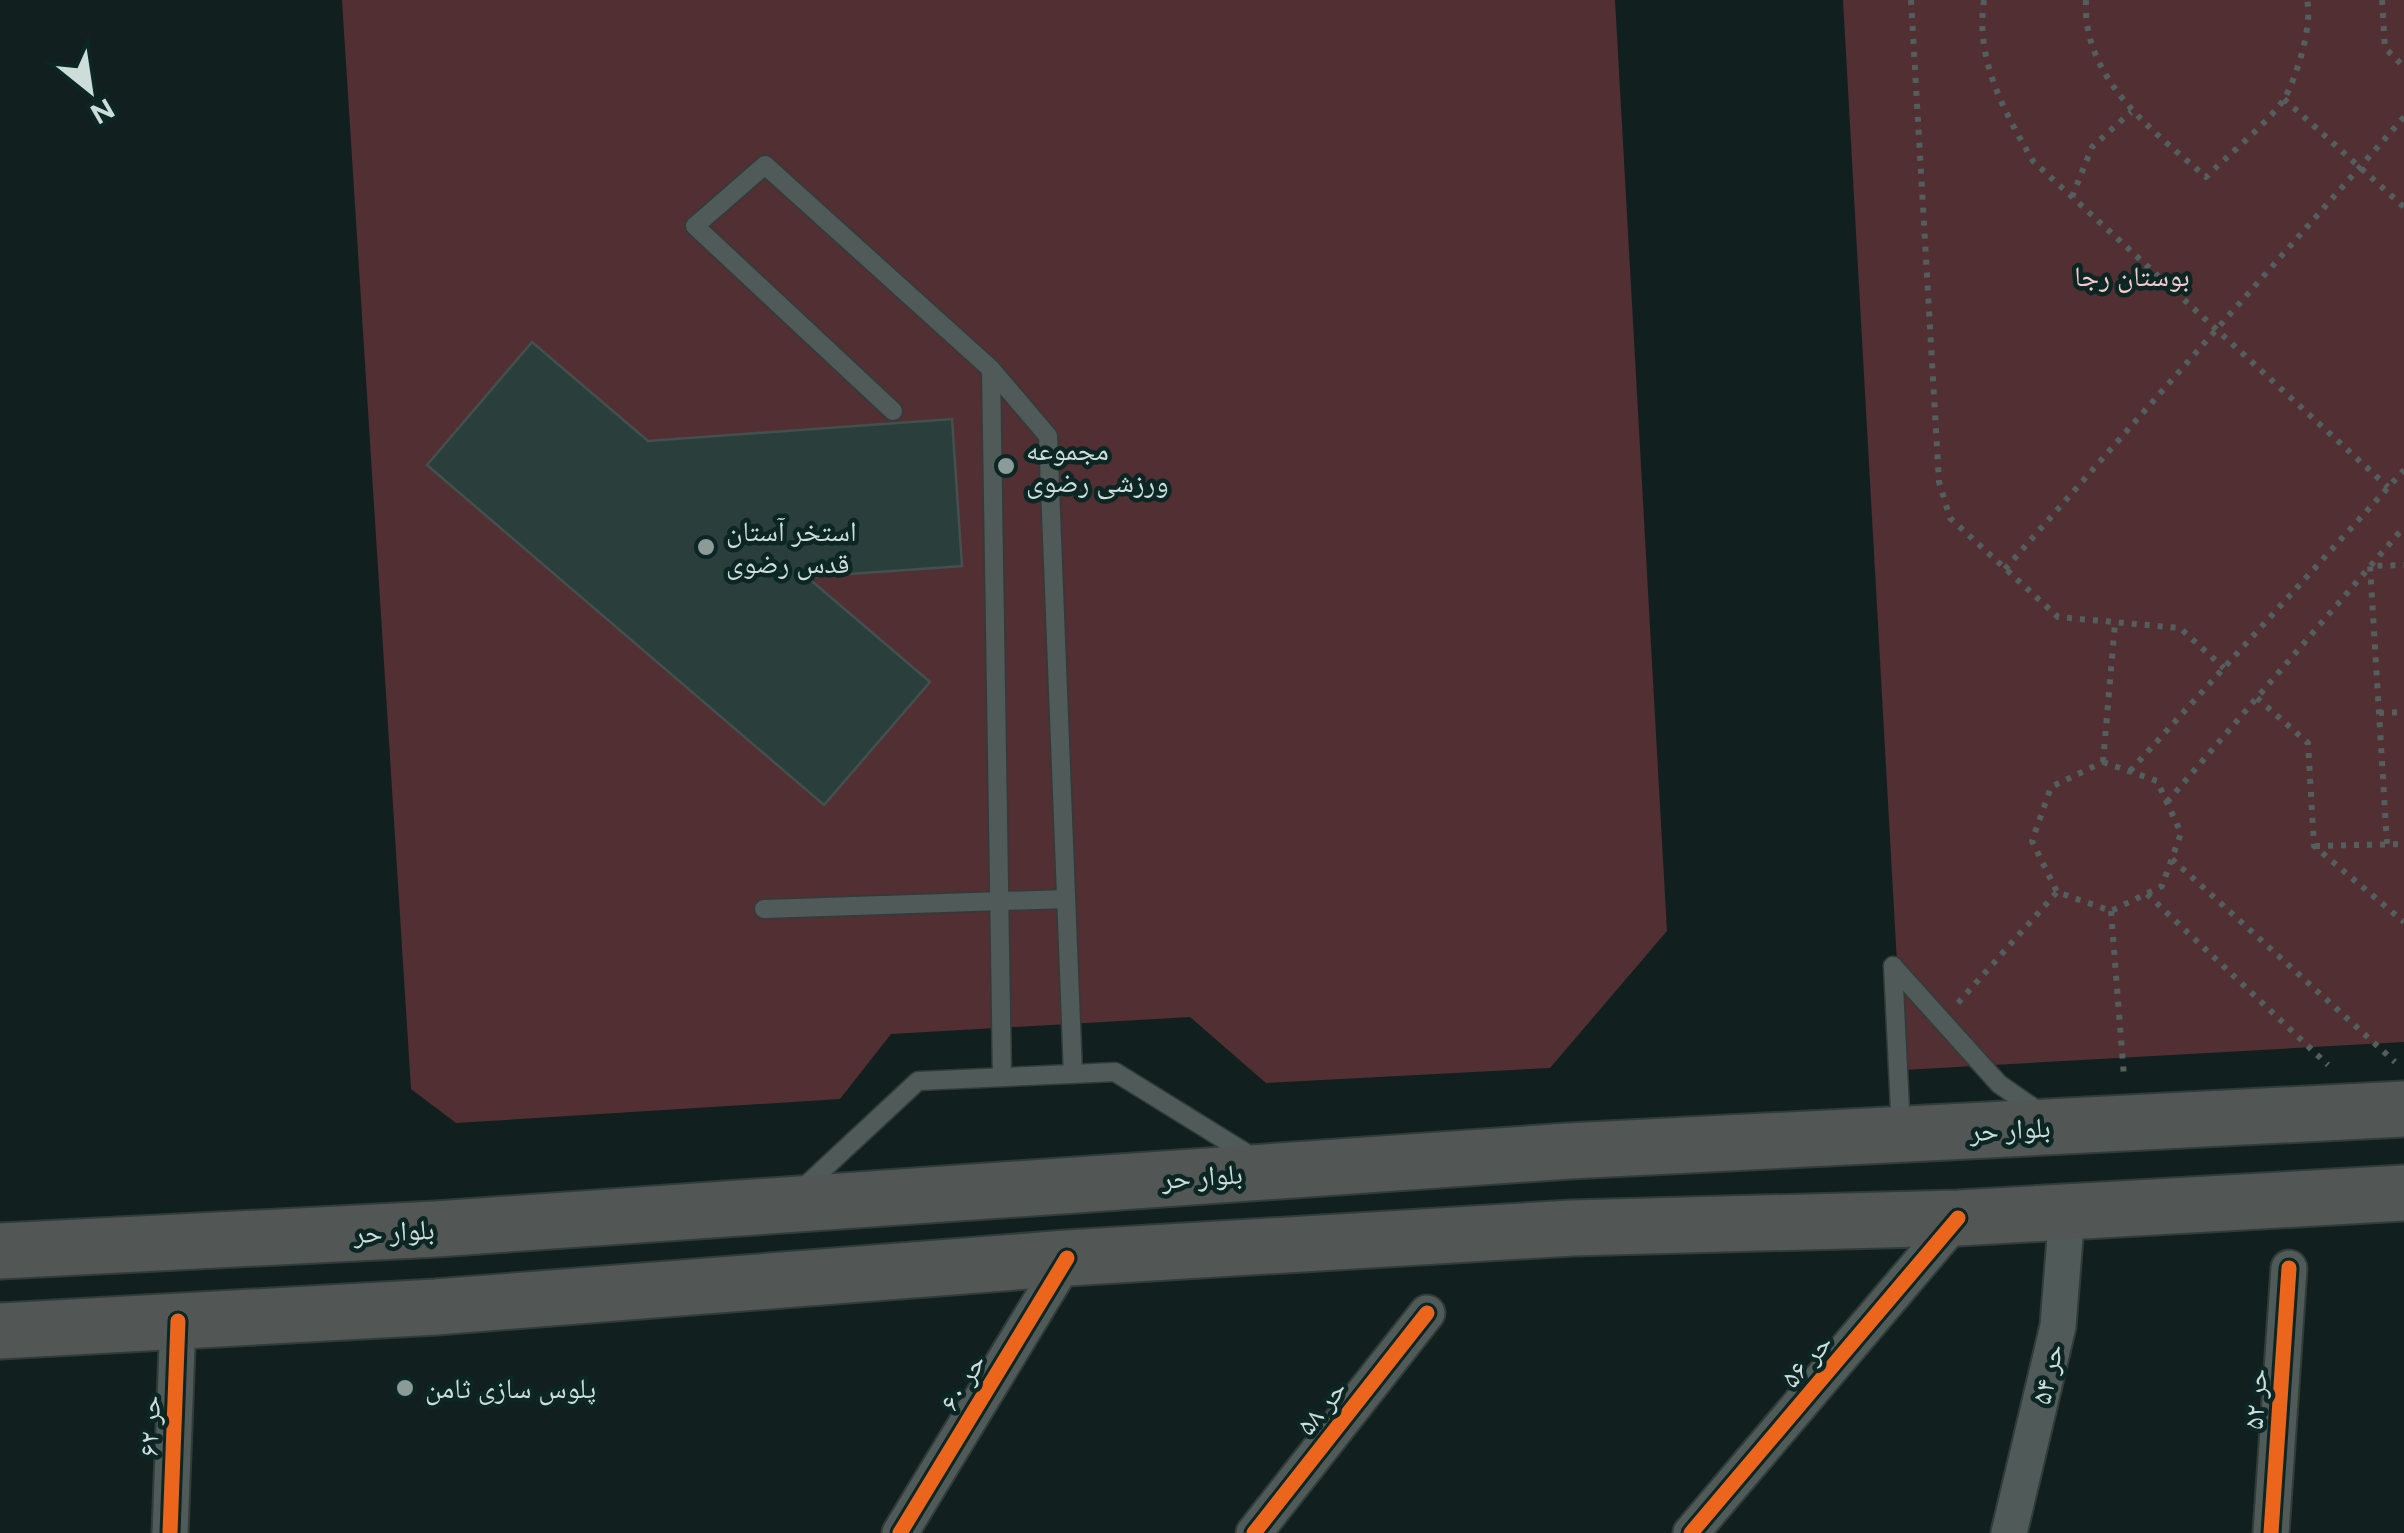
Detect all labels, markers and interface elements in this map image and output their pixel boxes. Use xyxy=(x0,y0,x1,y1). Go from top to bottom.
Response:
north arrow xyxy=(40,40,140,140)
text: N xyxy=(85,92,120,132)
park label: بوستان رجا xyxy=(2074,259,2190,293)
place label: مجموعه ورزشی رضوی xyxy=(1026,433,1169,500)
marker: مجموعه ورزشی رضوی xyxy=(995,455,1017,477)
place label: استخر آستان قدس رضوی xyxy=(726,514,857,581)
marker: استخر آستان قدس رضوی xyxy=(695,536,717,558)
street label: بلوار حر xyxy=(1968,1110,2051,1148)
street label: بلوار حر xyxy=(1159,1156,1244,1196)
street label: بلوار حر xyxy=(352,1212,435,1250)
street label: حر ۵۶ xyxy=(1773,1326,1839,1394)
street label: حر ۵۴ xyxy=(2024,1340,2070,1408)
street label: حر ۶۰ xyxy=(932,1347,992,1417)
street label: حر ۵۲ xyxy=(2236,1367,2274,1431)
place label: پلوس سازی ثامن xyxy=(425,1371,596,1406)
street label: حر ۵۸ xyxy=(1289,1372,1353,1442)
marker: پلوس سازی ثامن xyxy=(394,1377,416,1399)
street label: حر ۶۲ xyxy=(131,1395,167,1457)

